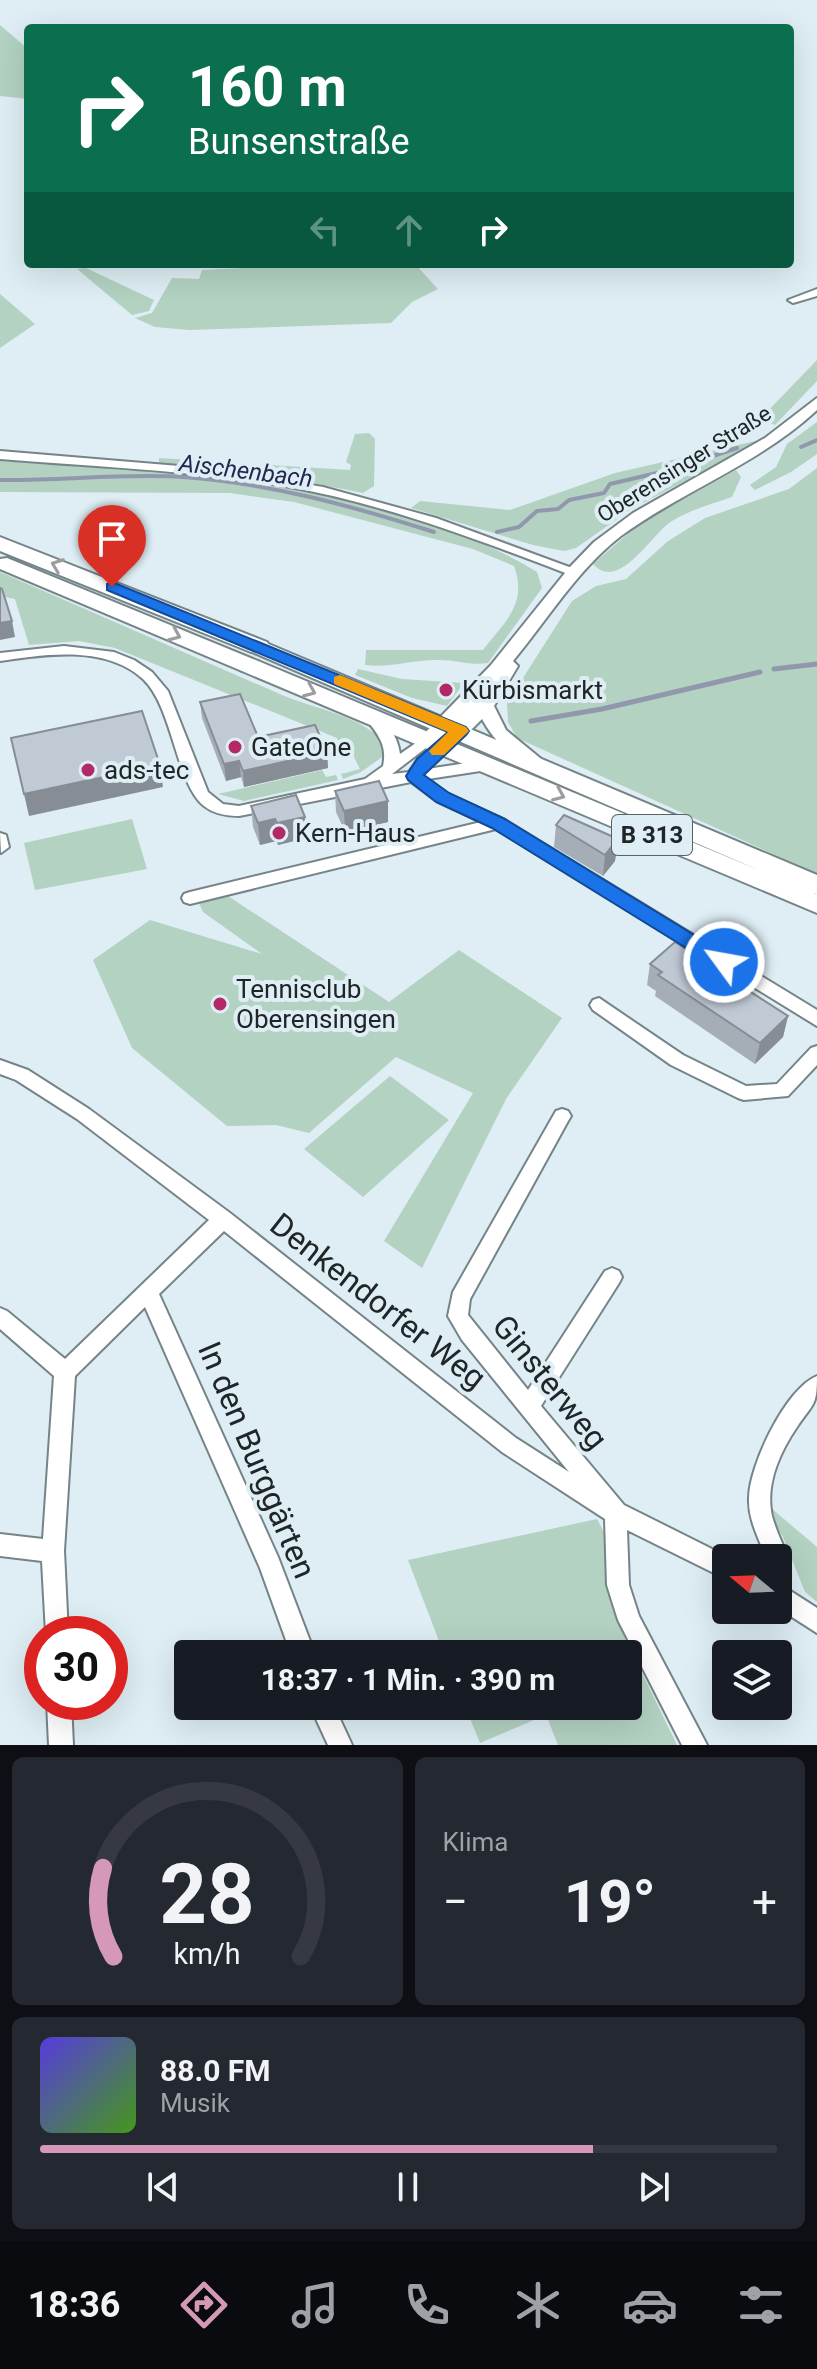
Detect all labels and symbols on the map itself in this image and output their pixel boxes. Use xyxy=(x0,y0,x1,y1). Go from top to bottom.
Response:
street label: Oberensinger Straße xyxy=(593,400,775,528)
water label: Aischenbach xyxy=(177,449,314,493)
pin xyxy=(78,505,146,587)
one-way arrow xyxy=(51,558,65,575)
one-way arrow xyxy=(167,625,181,641)
place label: Kürbismarkt xyxy=(462,675,603,705)
marker: Kürbismarkt xyxy=(437,681,455,699)
one-way arrow xyxy=(302,682,317,698)
place label: GateOne xyxy=(251,732,351,762)
marker: GateOne xyxy=(226,738,244,756)
place label: ads-tec xyxy=(104,755,189,785)
marker: ads-tec xyxy=(79,761,97,779)
one-way arrow xyxy=(551,786,565,802)
road number: B 313 xyxy=(612,815,692,855)
place label: Kern-Haus xyxy=(295,818,416,848)
marker: Kern-Haus xyxy=(270,824,288,842)
position arrow xyxy=(682,920,766,1004)
place label: Tennisclub Oberensingen xyxy=(236,974,396,1034)
marker: Tennisclub Oberensingen xyxy=(211,995,229,1013)
street label: Denkendorfer Weg xyxy=(263,1205,493,1397)
street label: Ginsterweg xyxy=(484,1307,616,1457)
street label: In den Burggärten xyxy=(190,1336,324,1584)
north arrow xyxy=(712,1544,792,1624)
speed limit sign: 30 xyxy=(24,1616,128,1720)

